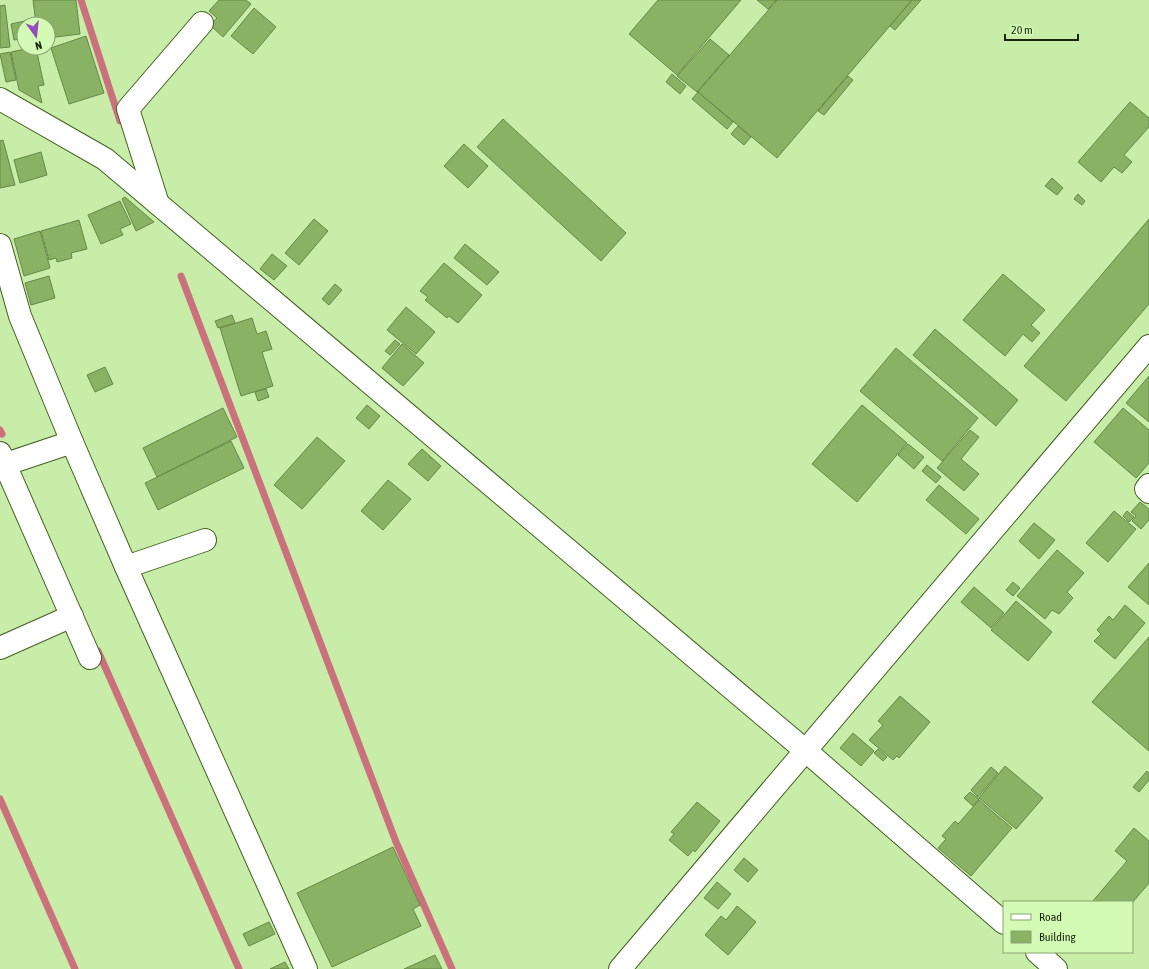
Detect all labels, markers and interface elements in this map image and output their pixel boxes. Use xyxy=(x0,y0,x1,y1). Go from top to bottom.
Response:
north arrow xyxy=(16,16,56,56)
scale bar xyxy=(1005,16,1078,42)
text: 20 m xyxy=(1011,23,1033,37)
text: N xyxy=(34,39,43,52)
legend xyxy=(1003,901,1133,953)
text: Road xyxy=(1039,910,1062,924)
text: Building xyxy=(1039,930,1077,944)

